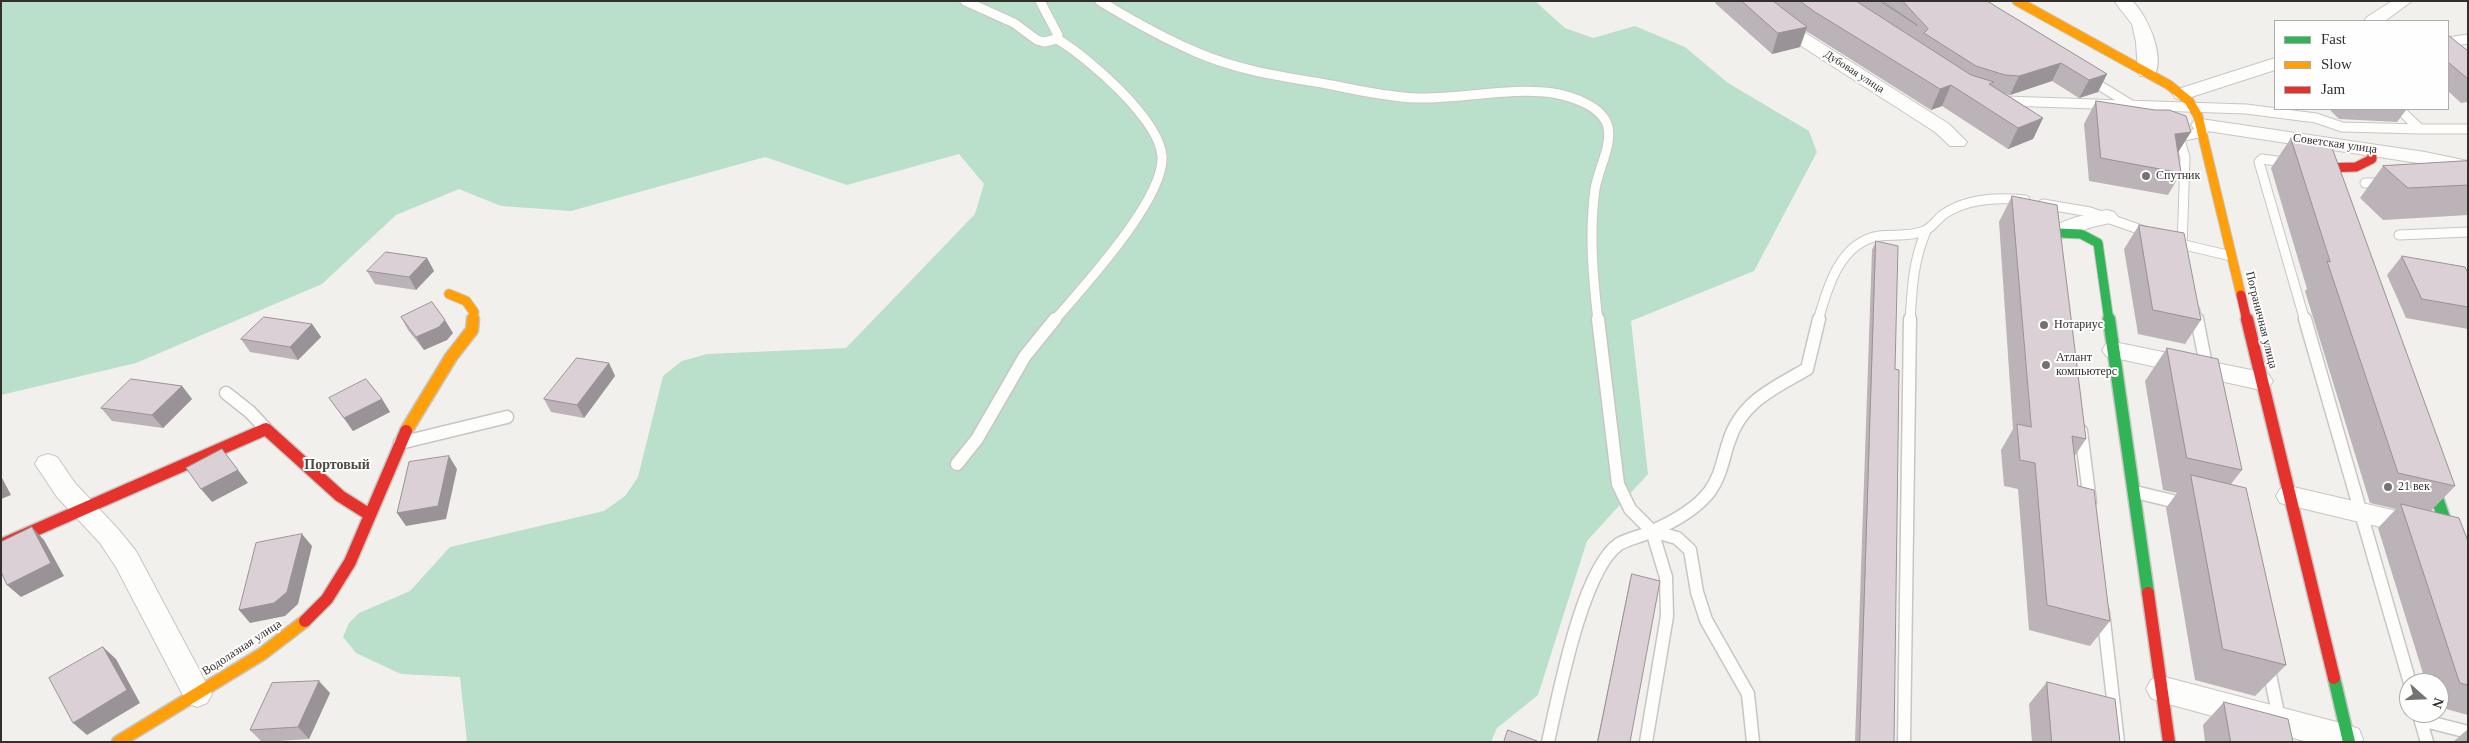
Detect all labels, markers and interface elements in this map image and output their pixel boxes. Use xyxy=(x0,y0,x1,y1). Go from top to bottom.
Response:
legend xyxy=(2274,20,2449,110)
text: Fast xyxy=(2321,31,2346,47)
street label: Дубовая улица xyxy=(1822,48,1886,96)
text: Slow xyxy=(2321,56,2352,72)
text: Jam xyxy=(2321,81,2345,97)
street label: Советская улица xyxy=(2292,131,2378,157)
place label: Спутник xyxy=(2156,169,2200,183)
marker: Спутник xyxy=(2140,170,2152,182)
street label: Пограничная улица xyxy=(2242,270,2280,370)
place label: Нотариус xyxy=(2054,318,2103,332)
marker: Нотариус xyxy=(2038,319,2050,331)
place label: Атлант компьютерс xyxy=(2056,351,2117,379)
marker: Атлант компьютерс xyxy=(2040,359,2052,371)
district label: Портовый xyxy=(304,457,370,473)
place label: 21 век xyxy=(2398,480,2430,494)
marker: 21 век xyxy=(2382,481,2394,493)
street label: Водолазная улица xyxy=(200,617,284,679)
north arrow xyxy=(2399,673,2449,723)
text: N xyxy=(2429,696,2446,710)

